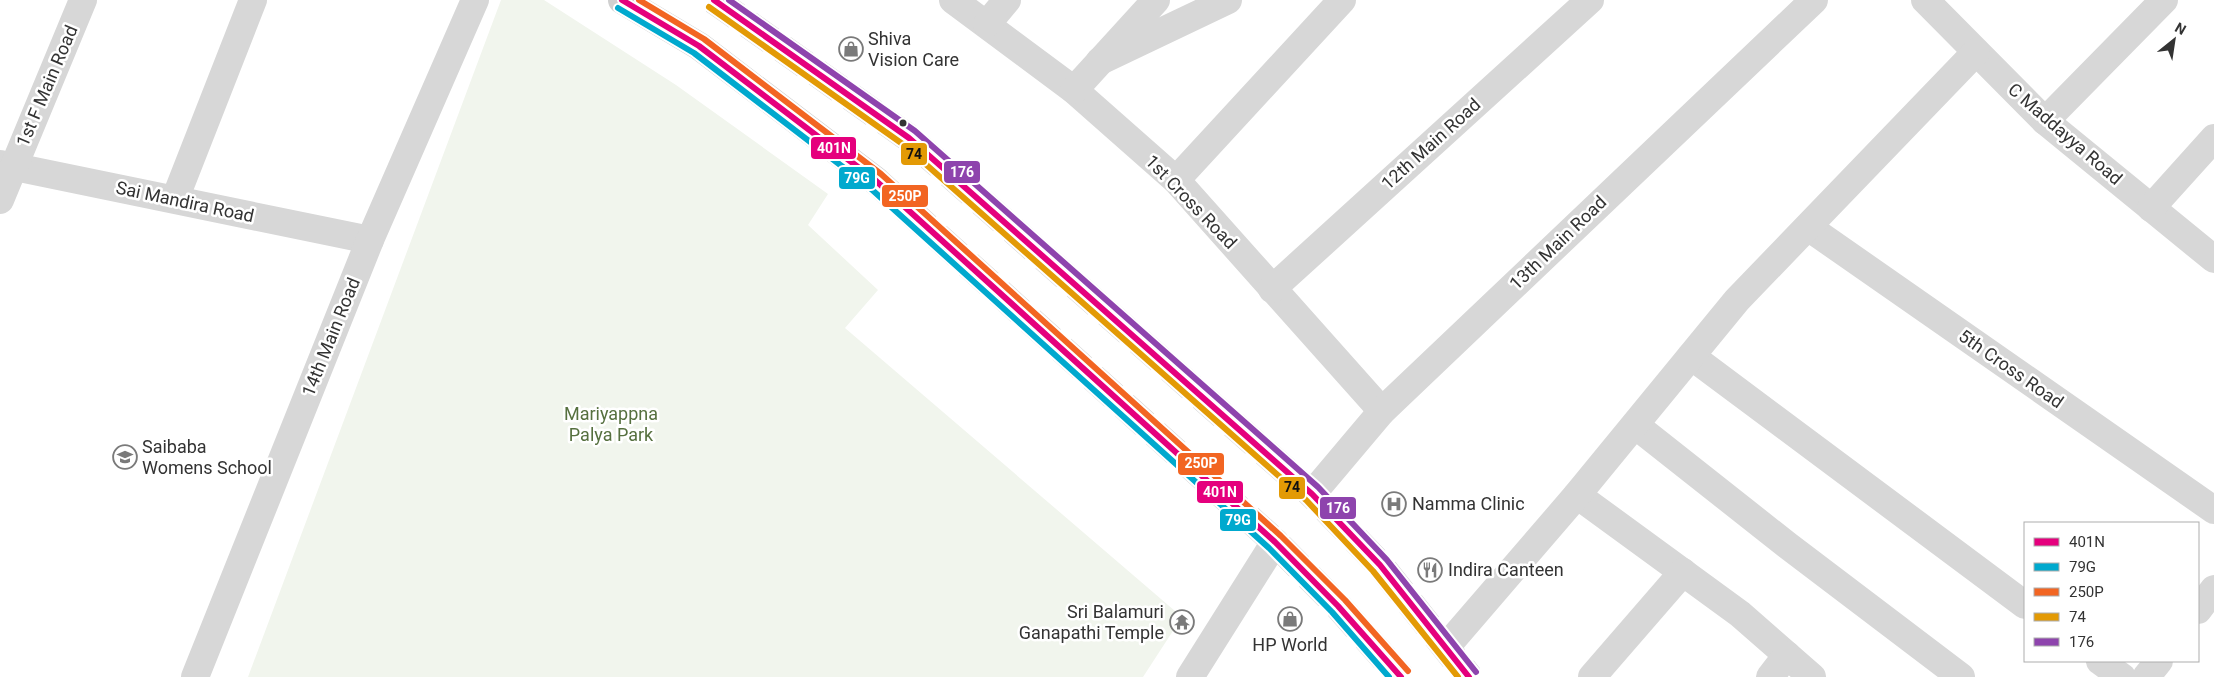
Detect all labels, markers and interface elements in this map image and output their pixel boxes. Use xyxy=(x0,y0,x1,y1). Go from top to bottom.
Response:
north arrow xyxy=(2149,15,2199,65)
text: N xyxy=(2172,19,2189,38)
street label: 1st F Main Road xyxy=(12,22,82,150)
place label: Shiva Vision Care xyxy=(868,28,959,70)
shop icon: Shiva Vision Care xyxy=(838,36,864,62)
street label: C Maddayya Road xyxy=(2004,78,2127,189)
street label: 12th Main Road xyxy=(1377,94,1485,194)
unlabelled marker xyxy=(898,118,908,128)
line badge: 401N xyxy=(810,136,857,160)
text: 401N xyxy=(817,140,851,156)
line badge: 74 xyxy=(900,142,928,166)
text: 74 xyxy=(906,146,922,162)
street label: 1st Cross Road xyxy=(1141,150,1241,253)
line badge: 176 xyxy=(943,160,981,184)
text: 176 xyxy=(950,164,974,180)
line badge: 79G xyxy=(838,166,876,190)
text: 79G xyxy=(844,170,870,186)
street label: Sai Mandira Road xyxy=(114,177,256,226)
line badge: 250P xyxy=(881,184,929,208)
text: 250P xyxy=(888,188,922,204)
street label: 13th Main Road xyxy=(1505,191,1610,294)
street label: 14th Main Road xyxy=(297,274,364,399)
street label: 5th Cross Road xyxy=(1955,325,2068,412)
park label: Mariyappna Palya Park xyxy=(564,403,658,445)
place label: Saibaba Womens School xyxy=(142,436,272,478)
school or university icon: Saibaba Womens School xyxy=(112,444,138,470)
line badge: 250P xyxy=(1177,452,1225,476)
text: 250P xyxy=(1184,455,1218,471)
line badge: 74 xyxy=(1278,476,1306,500)
text: 74 xyxy=(1284,479,1300,495)
line badge: 401N xyxy=(1196,480,1244,504)
text: 401N xyxy=(1203,484,1237,500)
hospital icon: Namma Clinic xyxy=(1381,491,1407,517)
place label: Namma Clinic xyxy=(1412,493,1525,514)
line badge: 176 xyxy=(1319,496,1357,520)
text: 176 xyxy=(1326,500,1350,516)
line badge: 79G xyxy=(1219,508,1257,532)
text: 79G xyxy=(1225,512,1251,528)
legend xyxy=(2024,522,2199,662)
text: 401N xyxy=(2069,533,2105,551)
restaurant icon: Indira Canteen xyxy=(1417,557,1443,583)
text: 79G xyxy=(2069,558,2096,576)
place label: Indira Canteen xyxy=(1448,559,1564,580)
text: 250P xyxy=(2069,583,2104,601)
place label: Sri Balamuri Ganapathi Temple xyxy=(1019,601,1164,643)
shop icon: HP World xyxy=(1277,606,1303,632)
text: 74 xyxy=(2069,608,2086,626)
temple icon: Sri Balamuri Ganapathi Temple xyxy=(1169,609,1195,635)
text: 176 xyxy=(2069,633,2094,651)
place label: HP World xyxy=(1252,634,1328,655)

